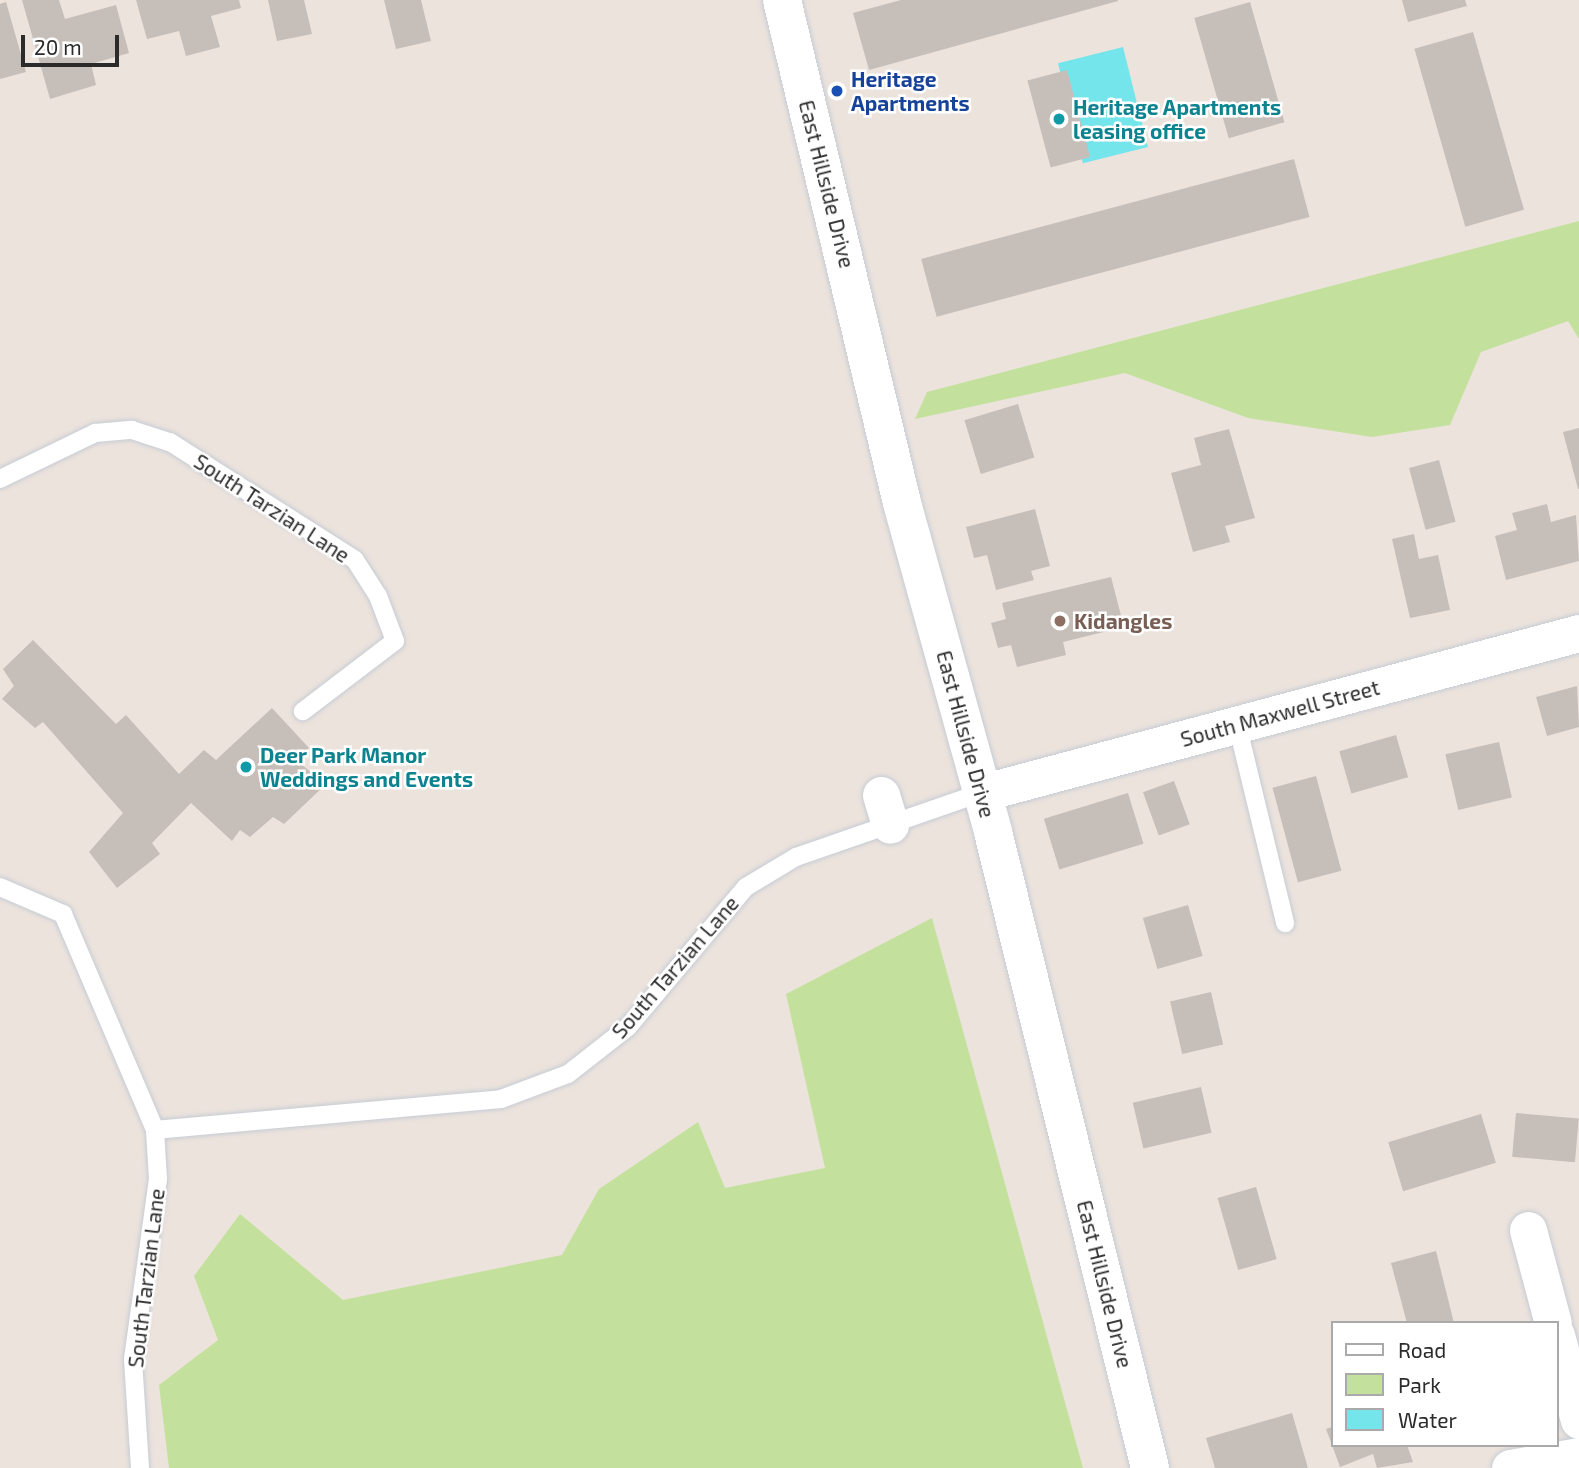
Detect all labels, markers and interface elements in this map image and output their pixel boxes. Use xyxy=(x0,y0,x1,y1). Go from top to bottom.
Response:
scale bar xyxy=(24,21,122,65)
text: 20 m xyxy=(34,34,82,59)
place label: Heritage Apartments xyxy=(851,66,970,116)
marker: Heritage Apartments xyxy=(829,83,845,99)
place label: Heritage Apartments leasing office xyxy=(1073,94,1282,144)
street label: East Hillside Drive xyxy=(794,97,860,271)
marker: Heritage Apartments leasing office xyxy=(1051,111,1067,127)
street label: South Tarzian Lane xyxy=(189,448,355,568)
place label: Kidangles xyxy=(1074,608,1172,634)
marker: Kidangles xyxy=(1052,613,1068,629)
street label: East Hillside Drive xyxy=(932,648,1000,820)
street label: South Maxwell Street xyxy=(1177,674,1383,752)
place label: Deer Park Manor Weddings and Events xyxy=(260,742,473,792)
marker: Deer Park Manor Weddings and Events xyxy=(238,759,254,775)
street label: South Tarzian Lane xyxy=(606,890,744,1044)
street label: South Tarzian Lane xyxy=(122,1187,170,1369)
street label: East Hillside Drive xyxy=(1072,1197,1138,1371)
legend xyxy=(1330,1321,1558,1447)
text: Road xyxy=(1398,1337,1446,1362)
text: Park xyxy=(1398,1372,1441,1397)
text: Water xyxy=(1398,1407,1457,1432)

